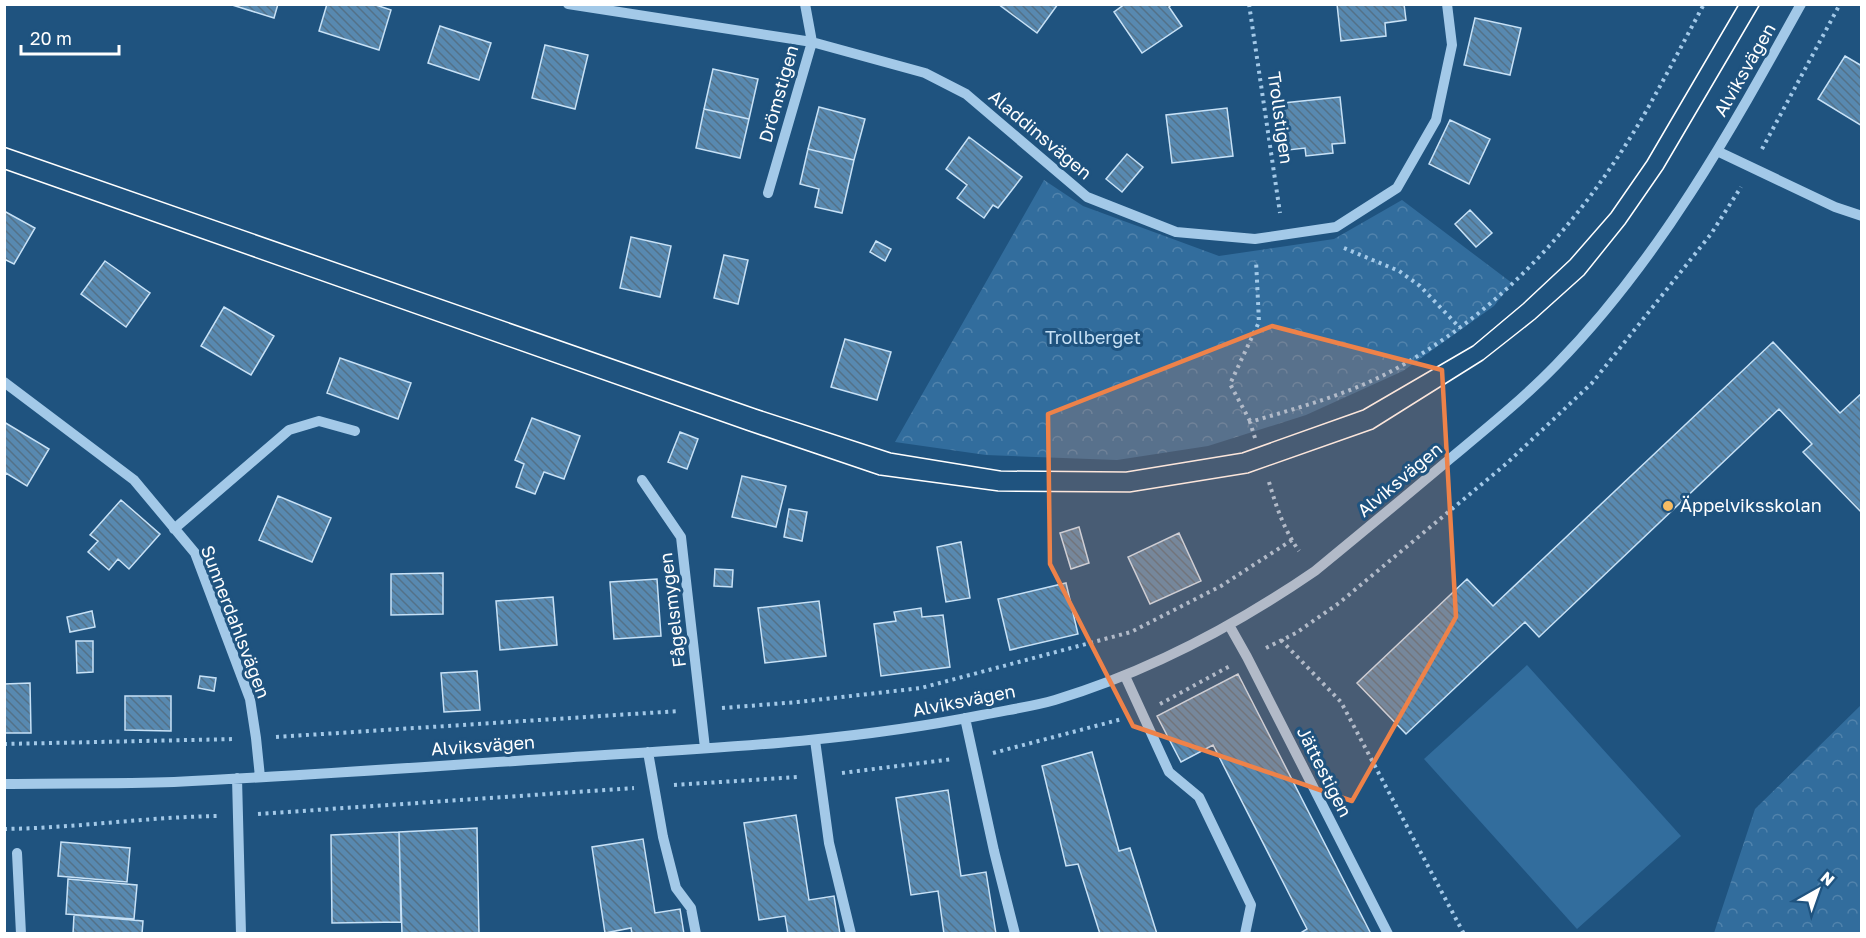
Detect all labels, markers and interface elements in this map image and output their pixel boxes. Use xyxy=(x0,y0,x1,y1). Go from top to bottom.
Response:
scale bar xyxy=(21,18,118,56)
street label: Alviksvägen xyxy=(1709,19,1780,120)
text: 20 m xyxy=(30,27,72,49)
street label: Drömstigen xyxy=(754,42,802,145)
street label: Trollstigen xyxy=(1264,70,1298,165)
street label: Aladdinsvägen xyxy=(985,85,1097,184)
park label: Trollberget xyxy=(1045,326,1141,348)
street label: Alviksvägen xyxy=(1352,437,1446,521)
place label: Äppelviksskolan xyxy=(1680,494,1822,516)
marker: Äppelviksskolan xyxy=(1661,499,1675,513)
street label: Sunnerdahlsvägen xyxy=(197,542,275,701)
street label: Fågelsmygen xyxy=(654,552,690,669)
street label: Alviksvägen xyxy=(911,679,1017,721)
street label: Jättestigen xyxy=(1293,723,1357,821)
street label: Alviksvägen xyxy=(430,730,536,760)
north arrow xyxy=(1788,860,1848,920)
text: N xyxy=(1817,867,1839,890)

